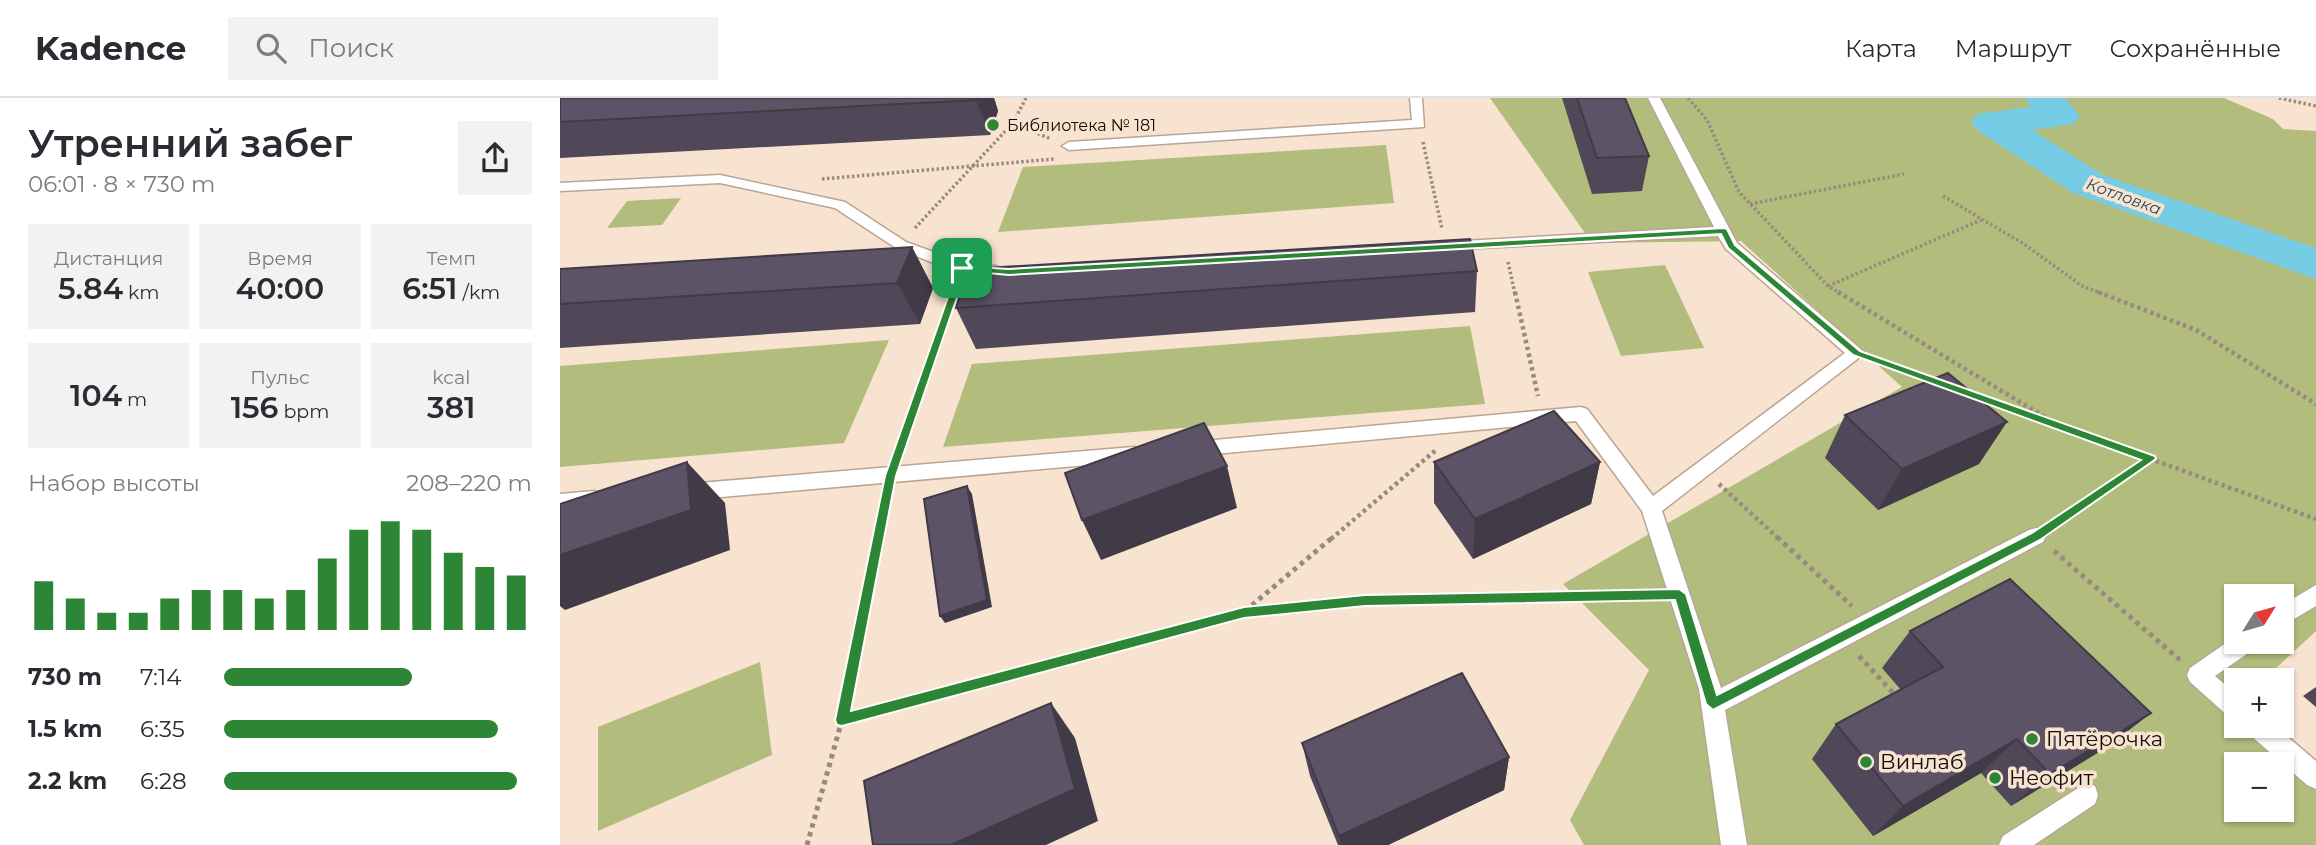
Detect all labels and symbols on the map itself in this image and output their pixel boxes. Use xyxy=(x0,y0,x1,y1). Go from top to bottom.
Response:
place label: Библиотека № 181 xyxy=(1007,116,1156,135)
marker: Библиотека № 181 xyxy=(985,117,1001,133)
water label: Котловка xyxy=(2084,174,2164,219)
pin xyxy=(932,238,992,298)
north arrow xyxy=(2224,584,2294,654)
place label: Пятёрочка xyxy=(2046,726,2163,751)
marker: Пятёрочка xyxy=(2024,731,2040,747)
place label: Винлаб xyxy=(1880,749,1964,774)
marker: Винлаб xyxy=(1858,754,1874,770)
place label: Неофит xyxy=(2009,765,2094,790)
marker: Неофит xyxy=(1987,770,2003,786)

